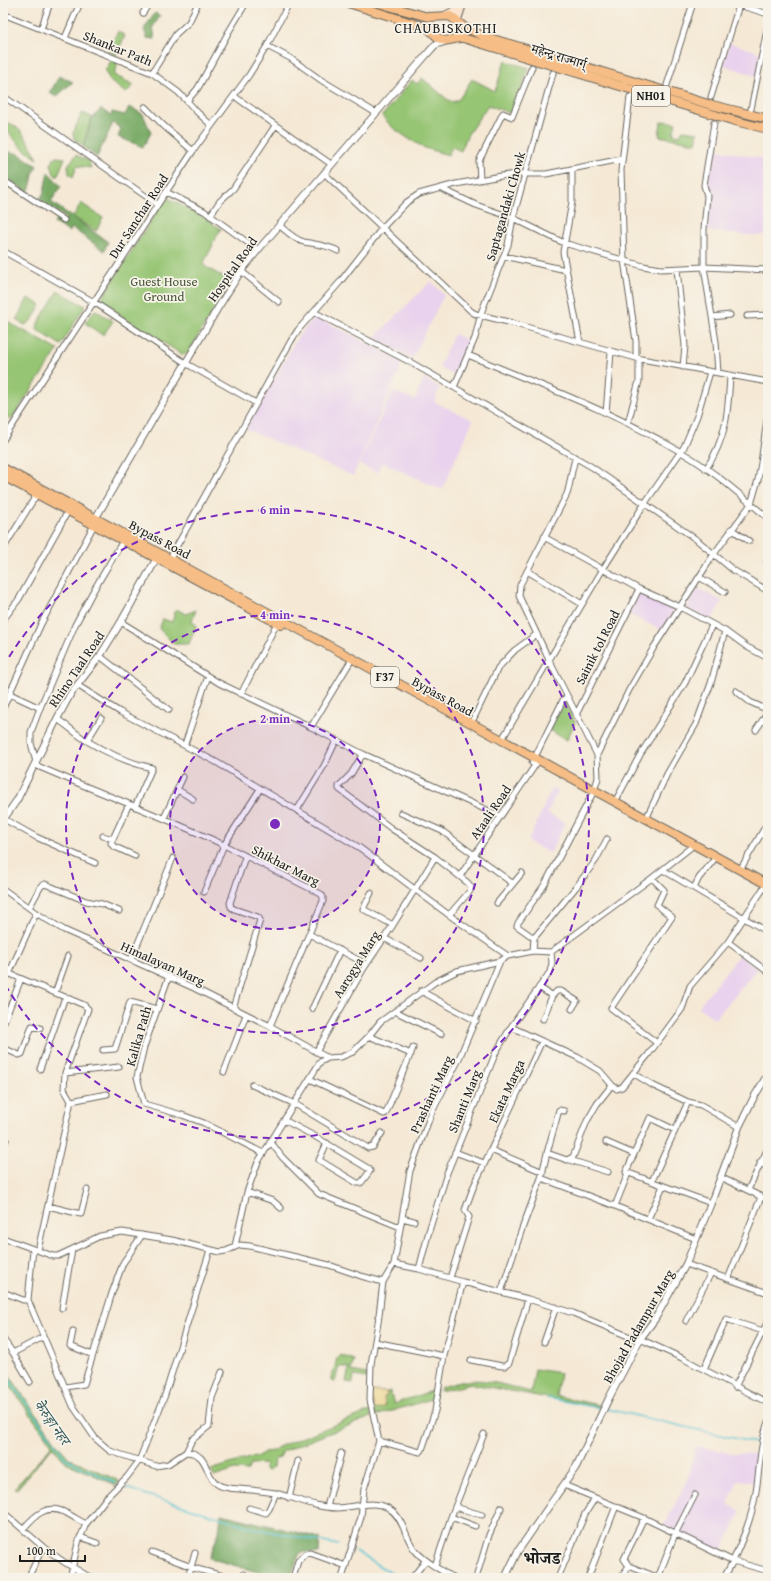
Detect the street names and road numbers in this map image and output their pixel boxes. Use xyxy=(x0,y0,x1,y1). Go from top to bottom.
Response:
street label: Shankar Path xyxy=(80,26,156,71)
street label: महेन्द्र राज्मार्ग् xyxy=(528,39,591,74)
road number: NH01 xyxy=(632,86,670,106)
street label: Saptagandaki Chowk xyxy=(481,149,530,263)
street label: Dur Sanchar Road xyxy=(104,170,173,262)
street label: Hospital Road xyxy=(203,233,262,306)
street label: Bypass Road xyxy=(126,515,194,564)
street label: Sainik tol Road xyxy=(570,607,624,688)
street label: Rhino Taal Road xyxy=(44,627,109,711)
road number: F37 xyxy=(371,667,399,687)
street label: Bypass Road xyxy=(409,672,477,721)
street label: Ataali Road xyxy=(465,781,516,843)
street label: Shikhar Marg xyxy=(248,840,324,891)
street label: Aarogya Marg xyxy=(328,926,385,1002)
street label: Himalayan Marg xyxy=(118,936,208,991)
street label: Kalika Path xyxy=(121,1003,156,1068)
street label: Prashanti Marg xyxy=(405,1052,458,1136)
street label: Ekata Marga xyxy=(484,1056,530,1126)
street label: Shanti Marg xyxy=(443,1066,486,1136)
street label: Bhojad Padampur Marg xyxy=(598,1265,679,1387)

